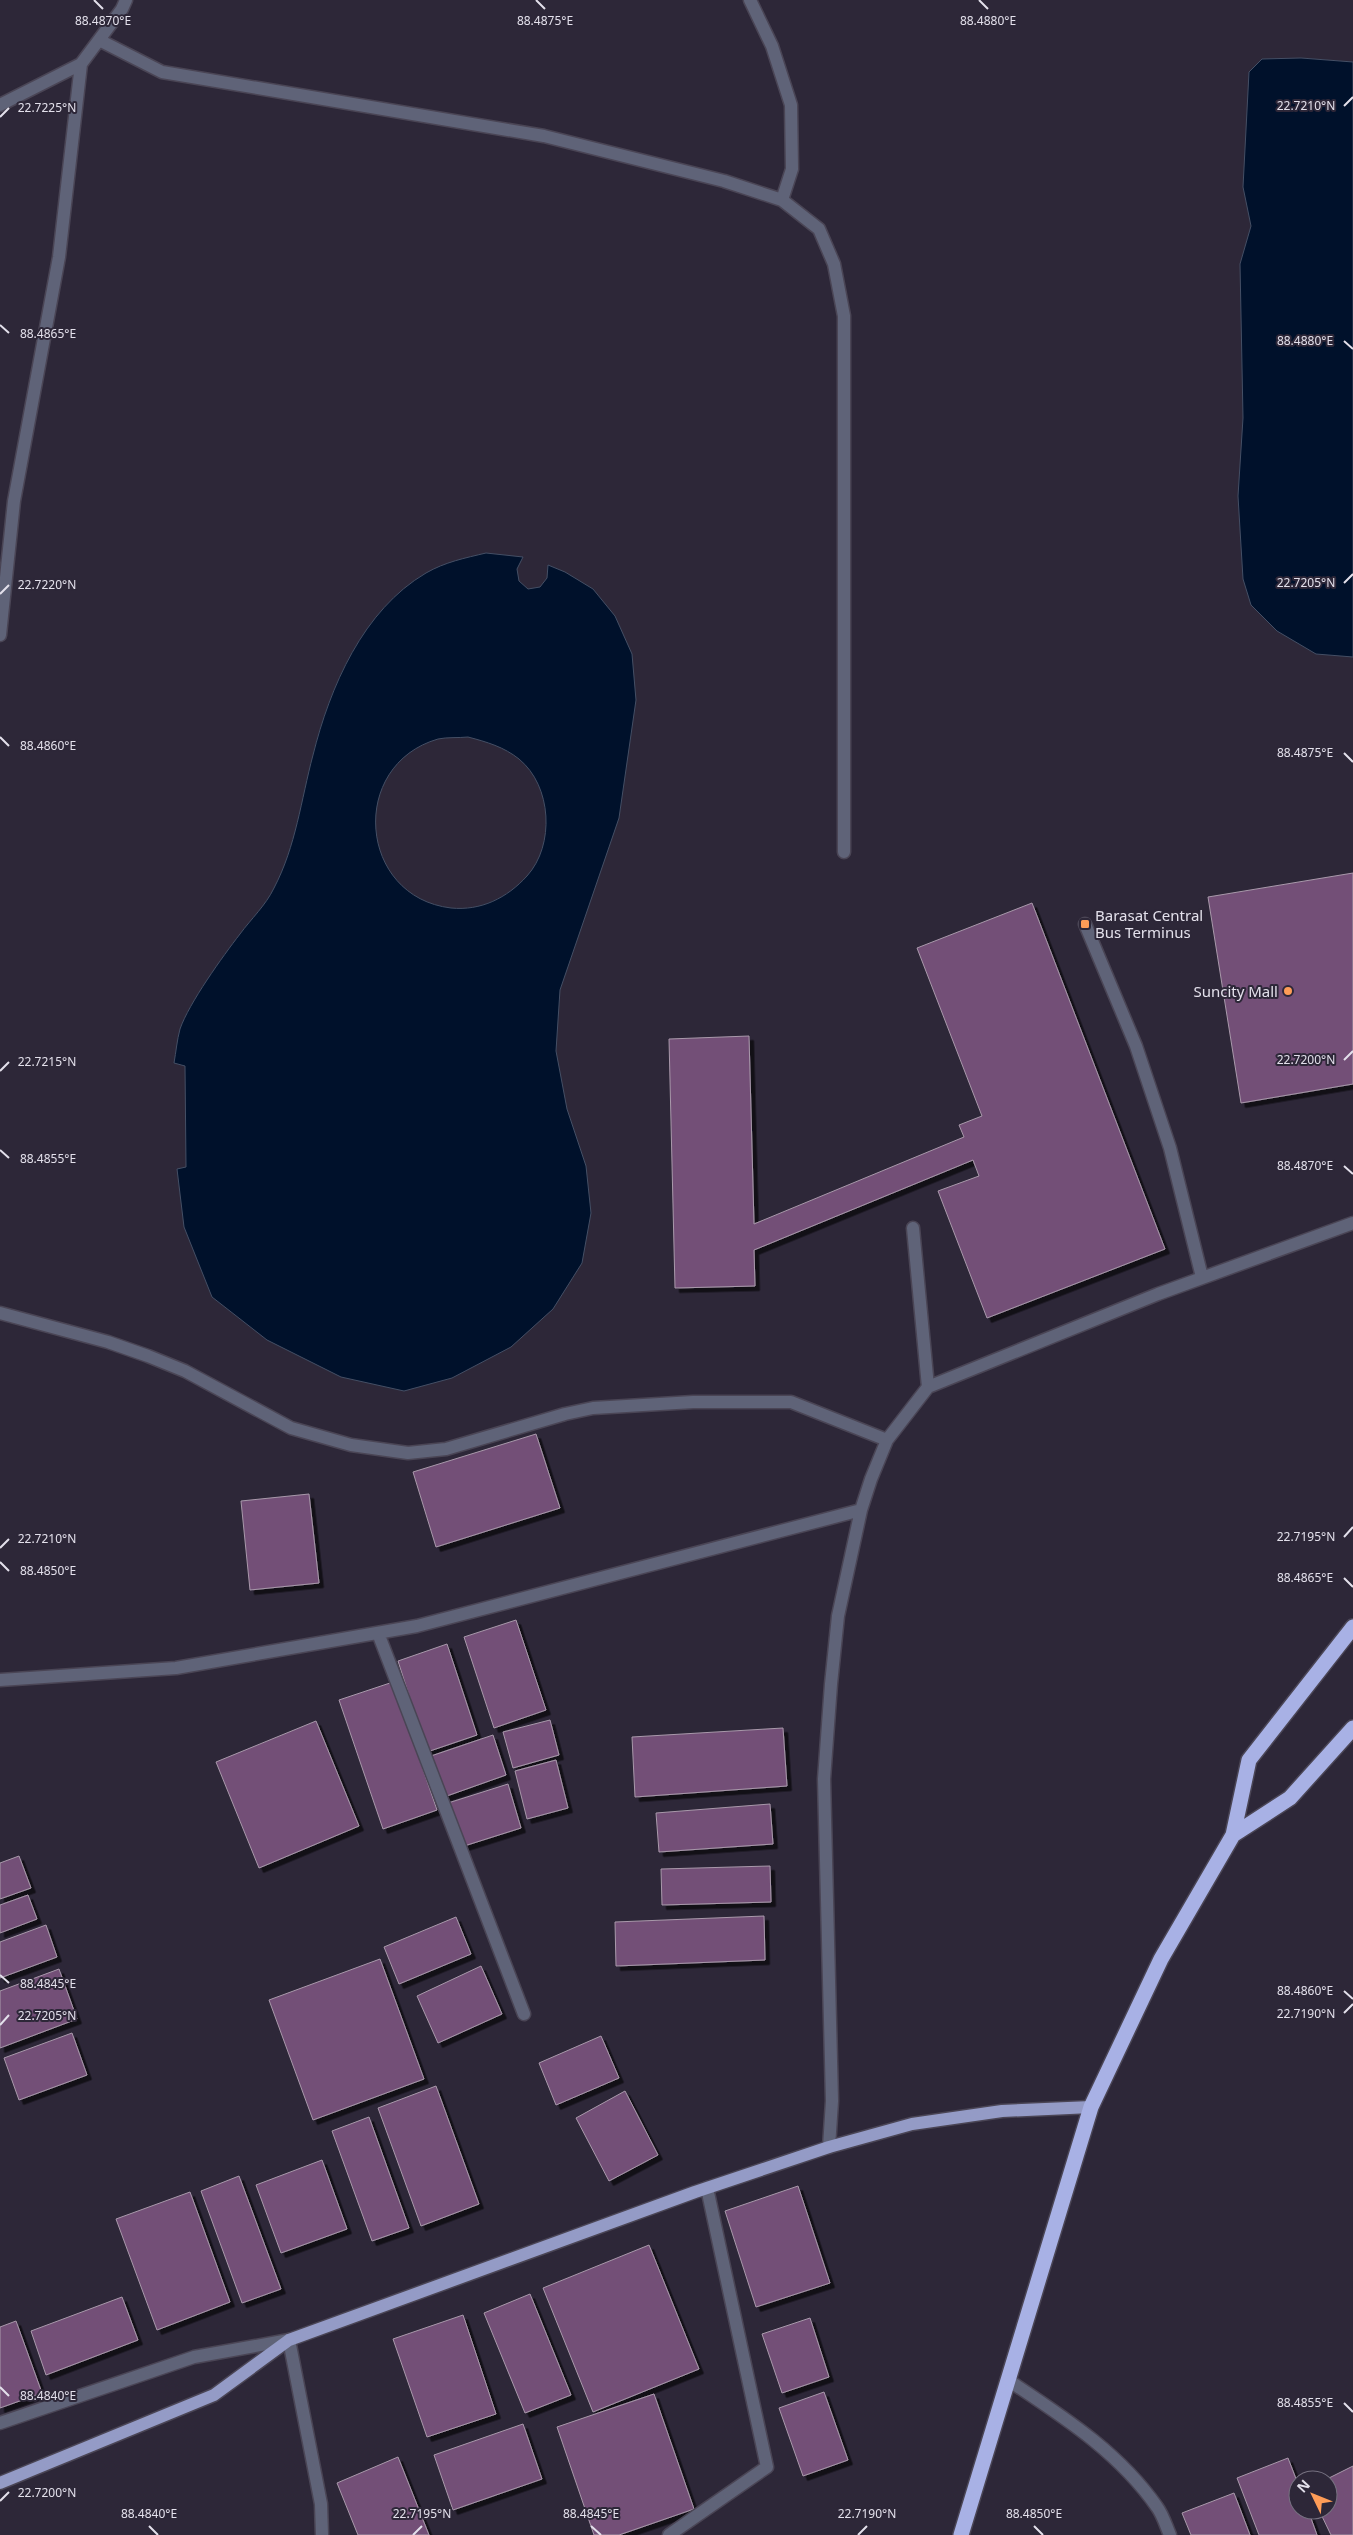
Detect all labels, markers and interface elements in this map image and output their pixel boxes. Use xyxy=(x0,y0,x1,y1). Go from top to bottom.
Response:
text: 88.4870°E xyxy=(75,12,131,29)
text: 88.4875°E xyxy=(517,12,573,29)
text: 88.4880°E xyxy=(960,12,1016,29)
text: 22.7210°N xyxy=(1277,97,1335,114)
text: 22.7225°N xyxy=(18,99,76,116)
text: 88.4865°E xyxy=(20,325,76,342)
text: 88.4880°E xyxy=(1277,332,1333,349)
text: 22.7205°N xyxy=(1277,574,1335,591)
text: 22.7220°N xyxy=(18,576,76,593)
text: 88.4860°E xyxy=(20,737,76,754)
text: 88.4875°E xyxy=(1277,744,1333,761)
place label: Barasat Central Bus Terminus xyxy=(1095,905,1203,942)
marker: Barasat Central Bus Terminus xyxy=(1079,918,1091,930)
place label: Suncity Mall xyxy=(1193,981,1278,1001)
marker: Suncity Mall xyxy=(1282,985,1294,997)
text: 22.7200°N xyxy=(1277,1051,1335,1068)
text: 22.7215°N xyxy=(18,1053,76,1070)
text: 88.4855°E xyxy=(20,1150,76,1167)
text: 88.4870°E xyxy=(1277,1157,1333,1174)
text: 22.7195°N xyxy=(1277,1528,1335,1545)
text: 22.7210°N xyxy=(18,1530,76,1547)
text: 88.4850°E xyxy=(20,1562,76,1579)
text: 88.4865°E xyxy=(1277,1569,1333,1586)
text: 88.4845°E xyxy=(20,1975,76,1992)
text: 88.4860°E xyxy=(1277,1982,1333,1999)
text: 22.7190°N xyxy=(1277,2005,1335,2022)
text: 22.7205°N xyxy=(18,2007,76,2024)
text: 88.4840°E xyxy=(20,2387,76,2404)
text: 88.4855°E xyxy=(1277,2394,1333,2411)
north arrow xyxy=(1288,2470,1338,2520)
text: N xyxy=(1292,2475,1314,2496)
text: 22.7200°N xyxy=(18,2484,76,2501)
text: 88.4840°E xyxy=(121,2505,177,2522)
text: 22.7195°N xyxy=(393,2505,451,2522)
text: 88.4845°E xyxy=(563,2505,619,2522)
text: 22.7190°N xyxy=(838,2505,896,2522)
text: 88.4850°E xyxy=(1006,2505,1062,2522)

